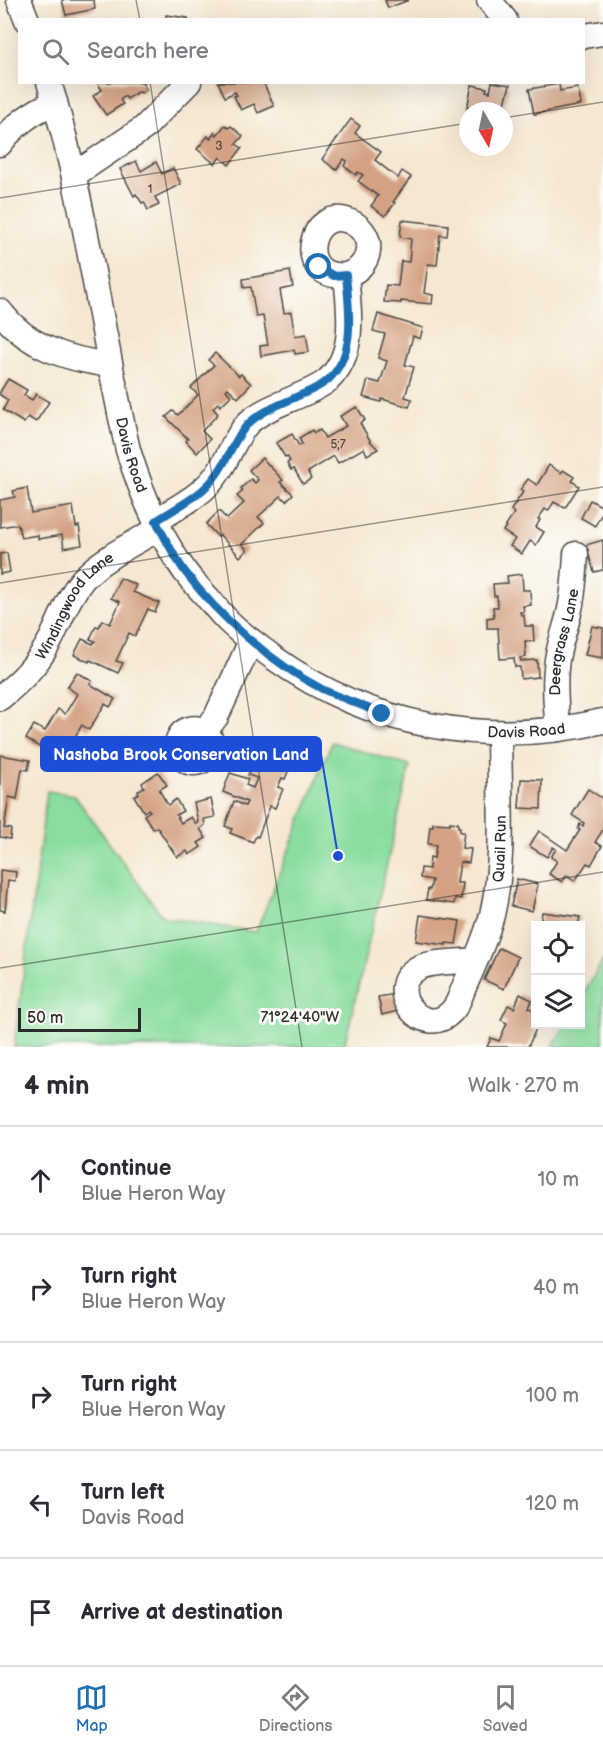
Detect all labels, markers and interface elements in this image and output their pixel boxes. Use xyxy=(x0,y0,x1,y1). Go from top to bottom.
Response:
search box xyxy=(18,18,585,84)
icon: search xyxy=(39,35,72,68)
text: Search here xyxy=(87,38,209,65)
north arrow xyxy=(459,102,513,156)
house number: 3 xyxy=(215,139,223,154)
house number: 1 xyxy=(148,182,152,197)
route start xyxy=(305,253,331,279)
street label: Davis Road xyxy=(112,415,151,495)
house number: 5;7 xyxy=(330,437,346,452)
street label: Windingwood Lane xyxy=(31,548,117,664)
street label: Deergrass Lane xyxy=(546,587,583,696)
route end xyxy=(368,700,394,726)
street label: Davis Road xyxy=(487,719,566,742)
callout: Nashoba Brook Conservation Land xyxy=(41,737,321,771)
text: Nashoba Brook Conservation Land xyxy=(53,746,309,765)
street label: Quail Run xyxy=(488,815,510,883)
map controls xyxy=(531,921,585,1029)
button: locate xyxy=(531,921,585,975)
button: layers xyxy=(531,975,585,1029)
scale bar xyxy=(18,1005,141,1032)
text: 71°24'40"W xyxy=(261,1008,340,1027)
text: 50 m xyxy=(27,1009,63,1028)
text: 4 min xyxy=(24,1071,89,1102)
text: Walk · 270 m xyxy=(468,1074,579,1098)
text: Continue xyxy=(81,1155,171,1182)
icon: ahead xyxy=(24,1164,57,1197)
text: 10 m xyxy=(538,1168,579,1192)
text: Blue Heron Way xyxy=(81,1182,226,1206)
text: Turn right xyxy=(81,1263,177,1290)
icon: right xyxy=(24,1272,57,1305)
text: 40 m xyxy=(533,1276,579,1300)
text: Blue Heron Way xyxy=(81,1290,226,1314)
text: Turn right xyxy=(81,1371,177,1398)
icon: right xyxy=(24,1380,57,1413)
text: 100 m xyxy=(526,1384,579,1408)
text: Blue Heron Way xyxy=(81,1398,226,1422)
text: Turn left xyxy=(81,1479,165,1506)
icon: left xyxy=(24,1488,57,1521)
text: 120 m xyxy=(526,1492,579,1516)
text: Davis Road xyxy=(81,1506,185,1530)
icon: arrive xyxy=(24,1596,57,1629)
text: Arrive at destination xyxy=(81,1599,283,1626)
tab: Map xyxy=(75,1681,108,1736)
tab: Directions xyxy=(259,1681,332,1736)
tab: Saved xyxy=(483,1681,528,1736)

